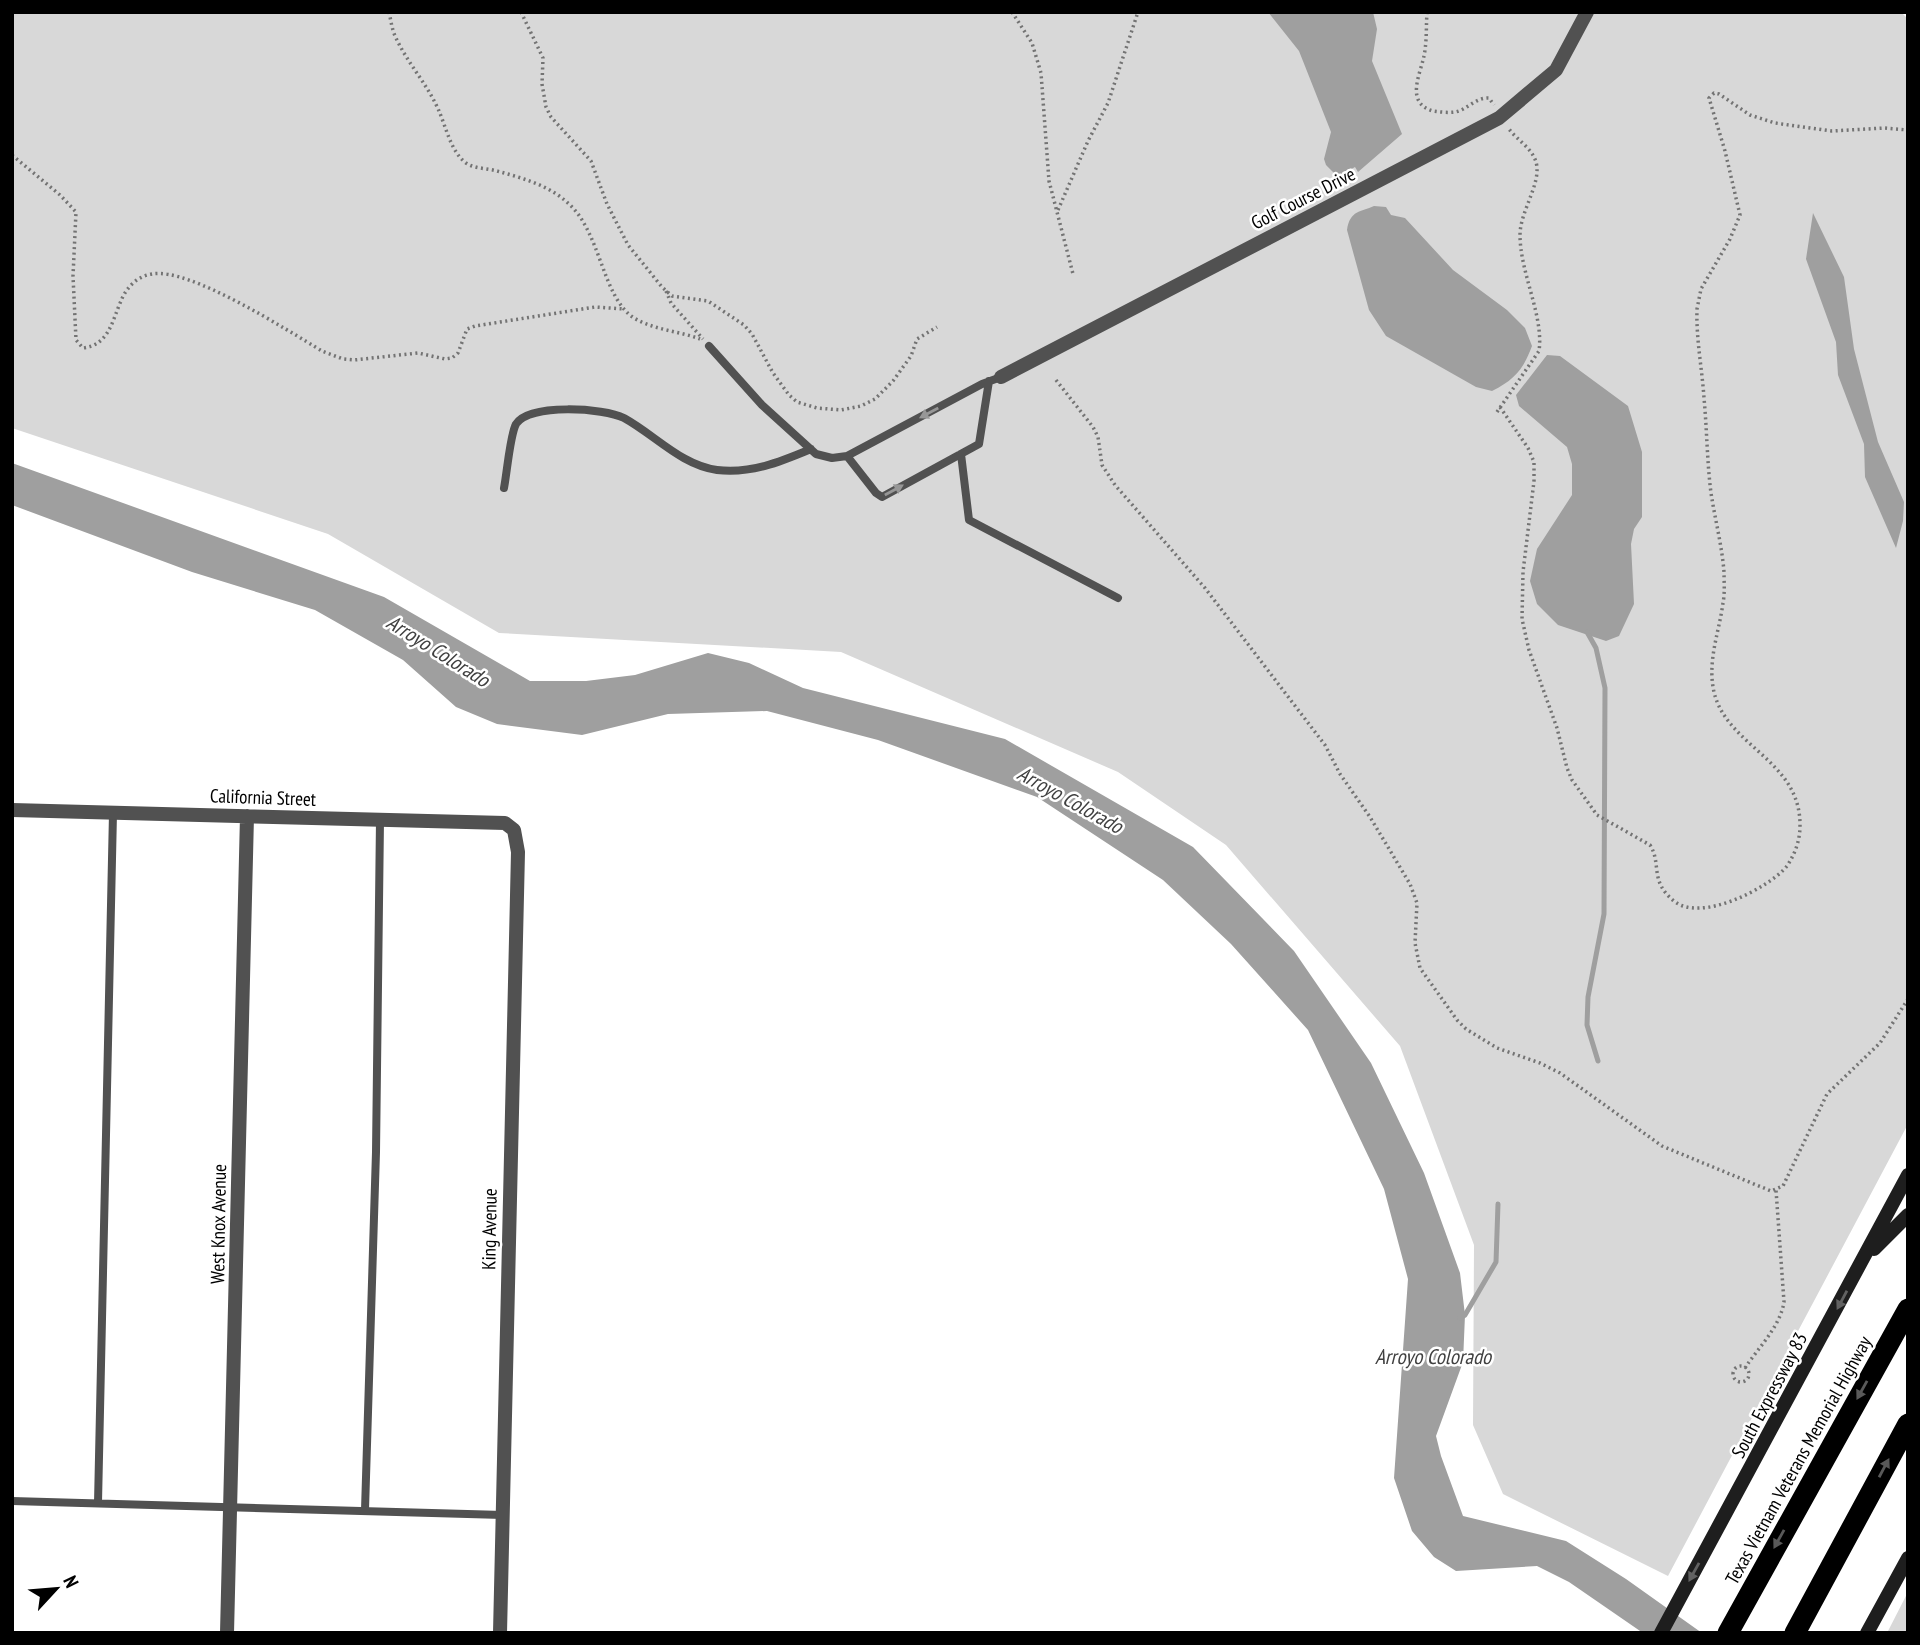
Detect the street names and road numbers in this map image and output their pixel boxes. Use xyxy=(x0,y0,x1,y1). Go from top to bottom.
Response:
street label: Golf Course Drive xyxy=(1247,161,1359,234)
street label: California Street xyxy=(210,783,317,811)
street label: West Knox Avenue xyxy=(205,1164,231,1284)
street label: King Avenue xyxy=(476,1188,502,1270)
street label: South Expressway 83 xyxy=(1726,1328,1812,1462)
street label: Texas Vietnam Veterans Memorial Highway xyxy=(1720,1331,1877,1588)

